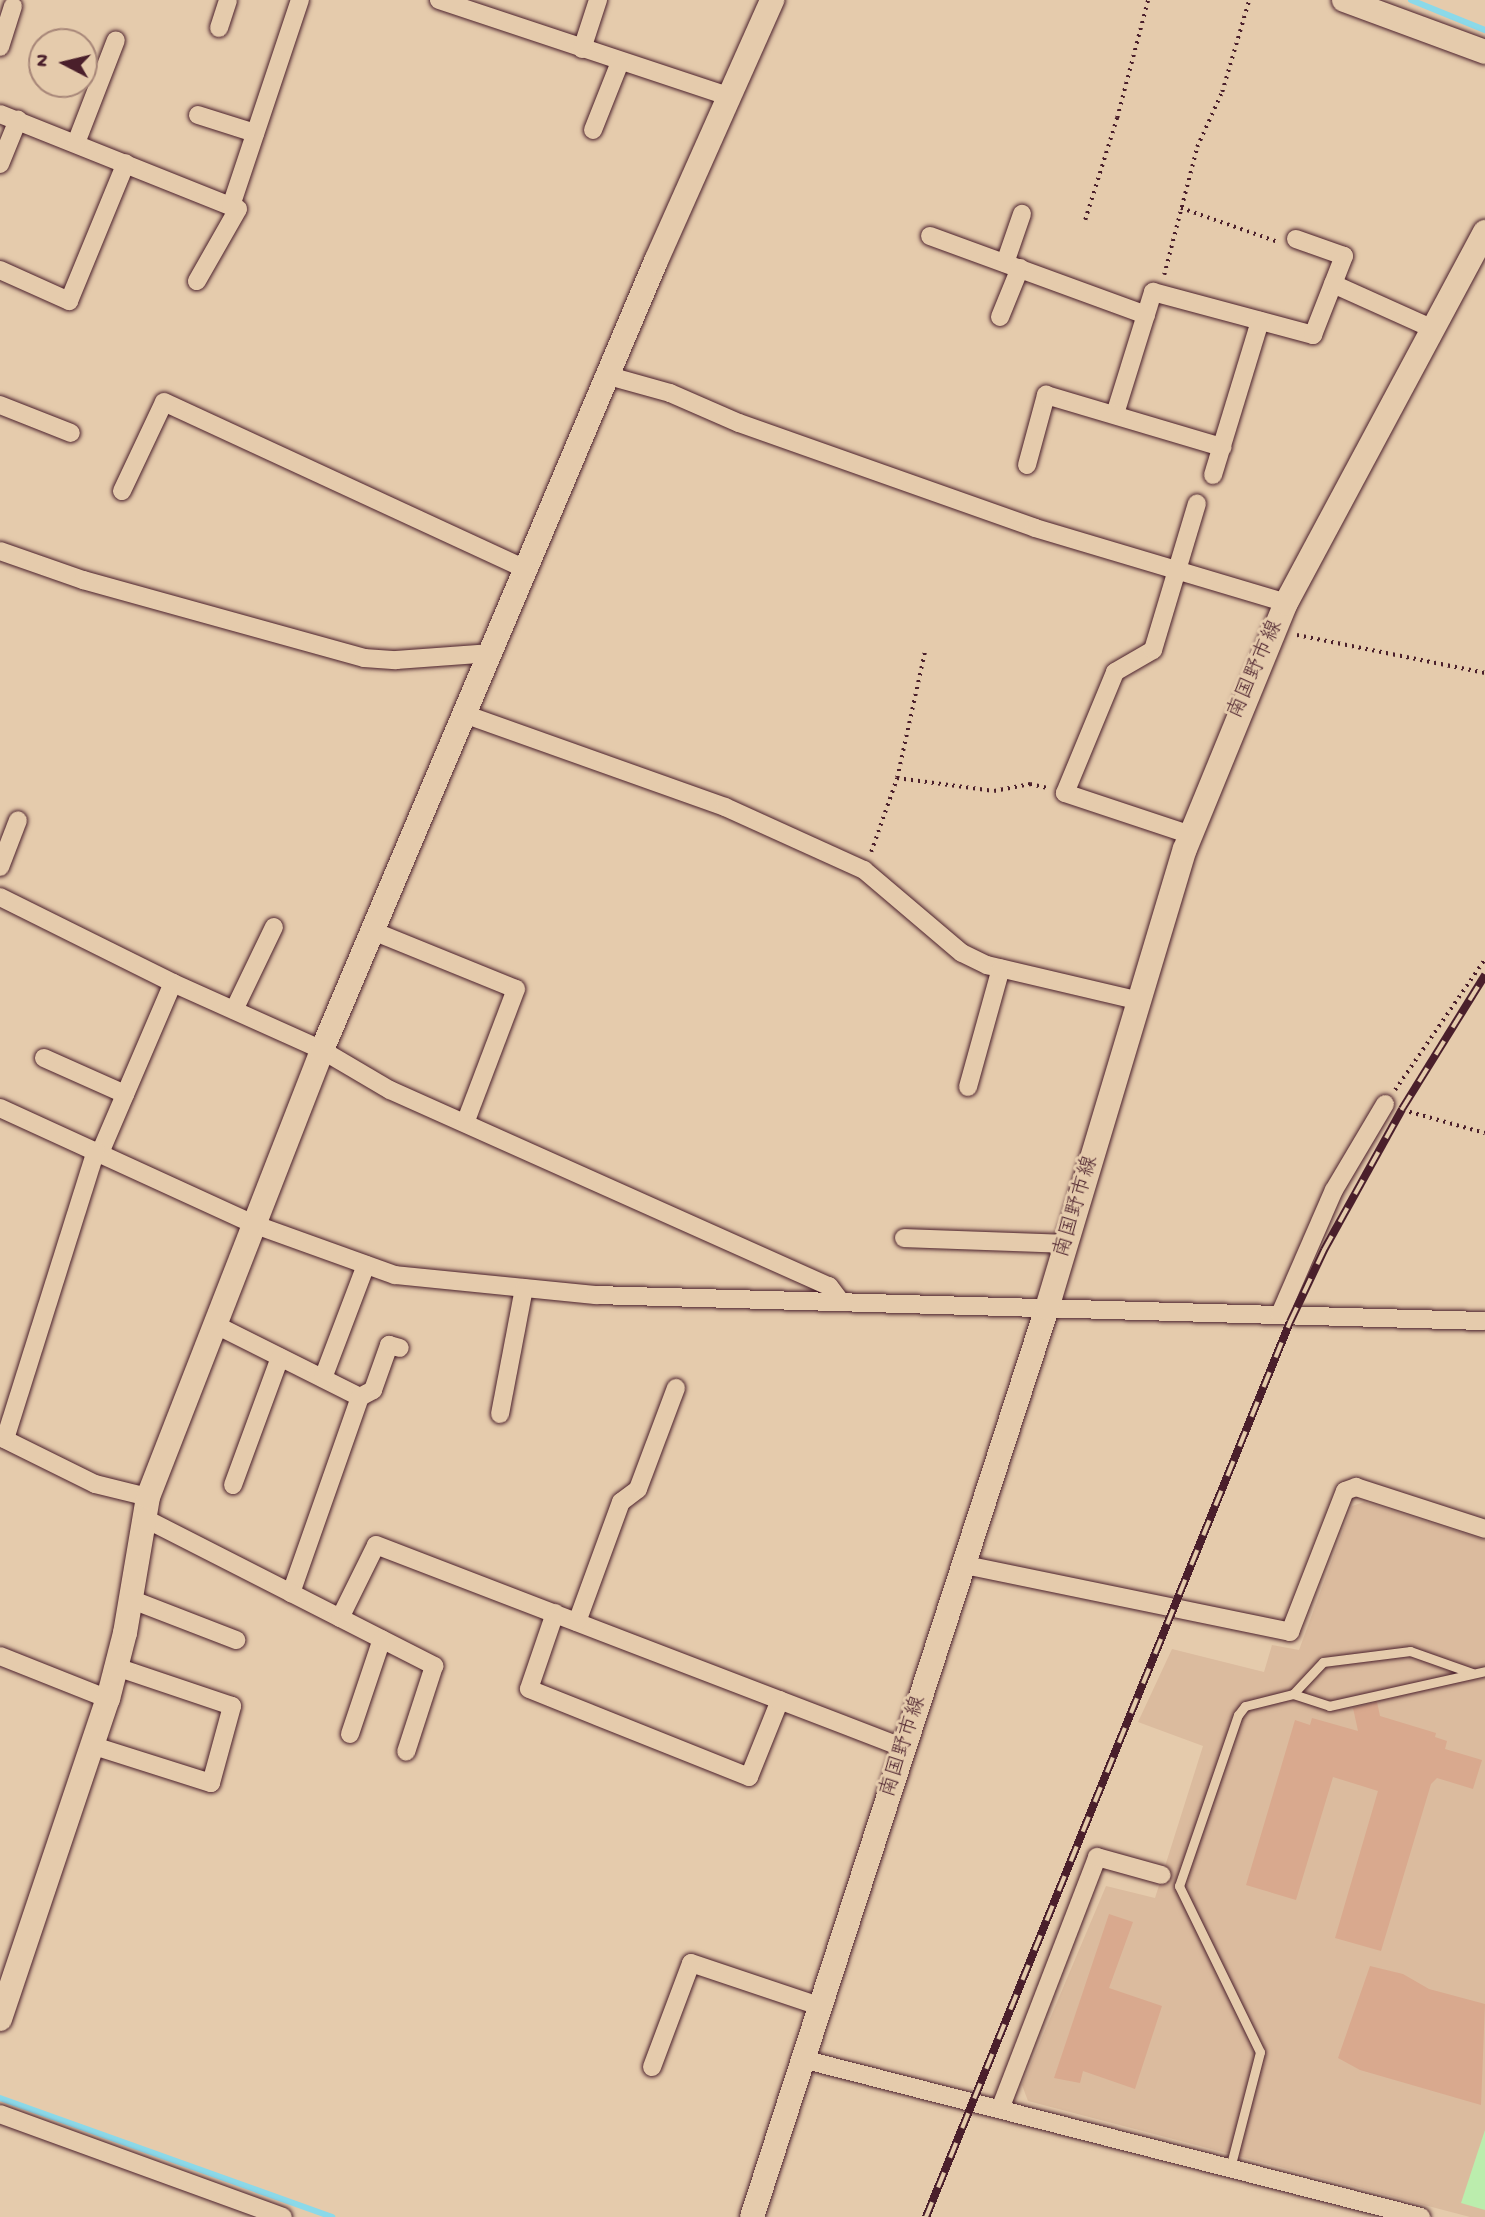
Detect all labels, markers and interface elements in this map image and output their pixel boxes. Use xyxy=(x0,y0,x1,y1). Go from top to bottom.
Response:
north arrow xyxy=(28,28,98,98)
text: N xyxy=(31,53,56,68)
street label: 南国野市線 xyxy=(1224,617,1290,723)
street label: 南国野市線 xyxy=(1051,1153,1105,1261)
street label: 南国野市線 xyxy=(877,1693,933,1801)

